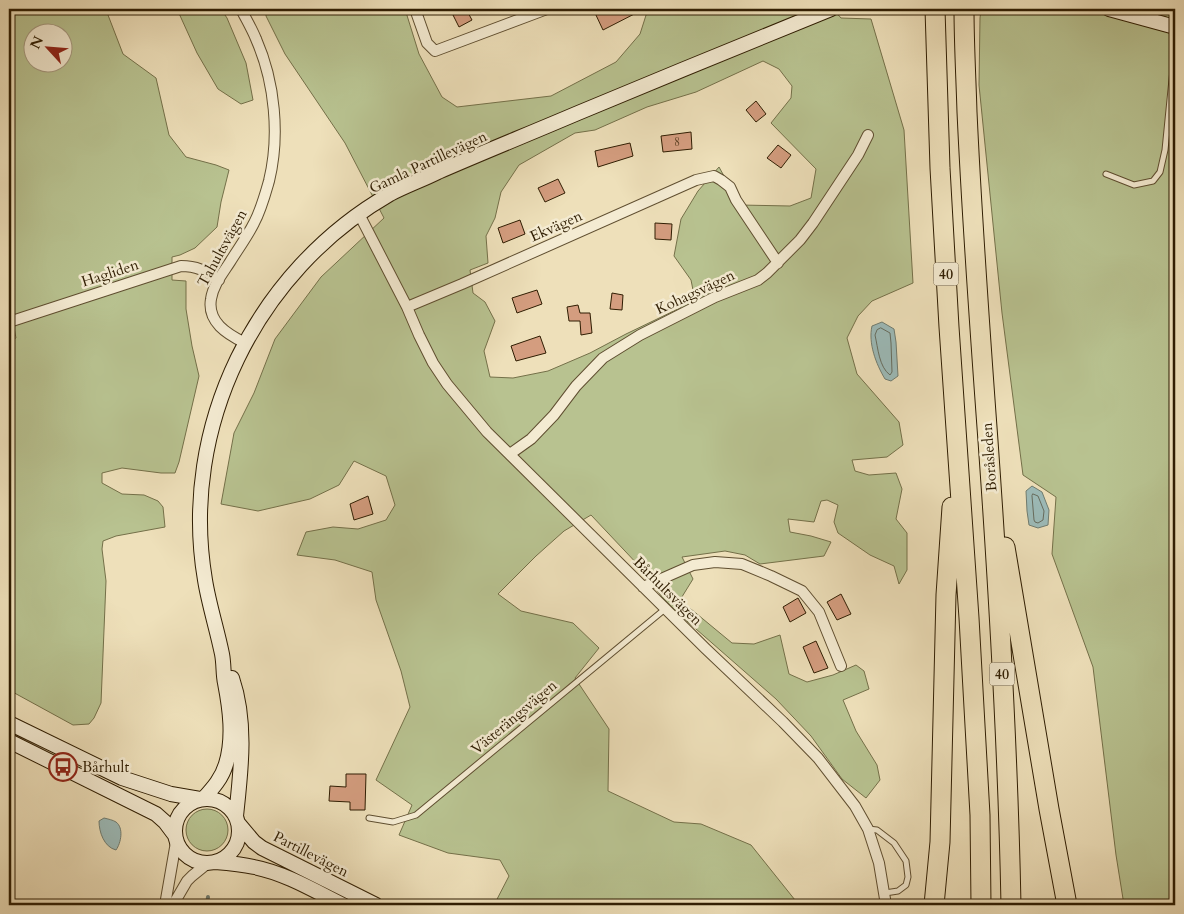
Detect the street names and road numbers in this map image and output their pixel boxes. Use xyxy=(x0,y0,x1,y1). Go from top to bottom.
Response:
street label: Gamla Partillevägen xyxy=(366,126,490,198)
street label: Tahultsvägen xyxy=(193,205,252,290)
street label: Ekvägen xyxy=(527,205,586,246)
street label: Hagliden xyxy=(79,254,141,292)
road number: 40 xyxy=(934,262,958,286)
street label: Kohagsvägen xyxy=(652,265,738,319)
street label: Boråsleden xyxy=(977,421,1001,492)
street label: Bårhultsvägen xyxy=(629,552,707,630)
road number: 40 xyxy=(990,662,1014,686)
street label: Västerängsvägen xyxy=(467,675,561,759)
street label: Partillevägen xyxy=(270,826,353,882)

